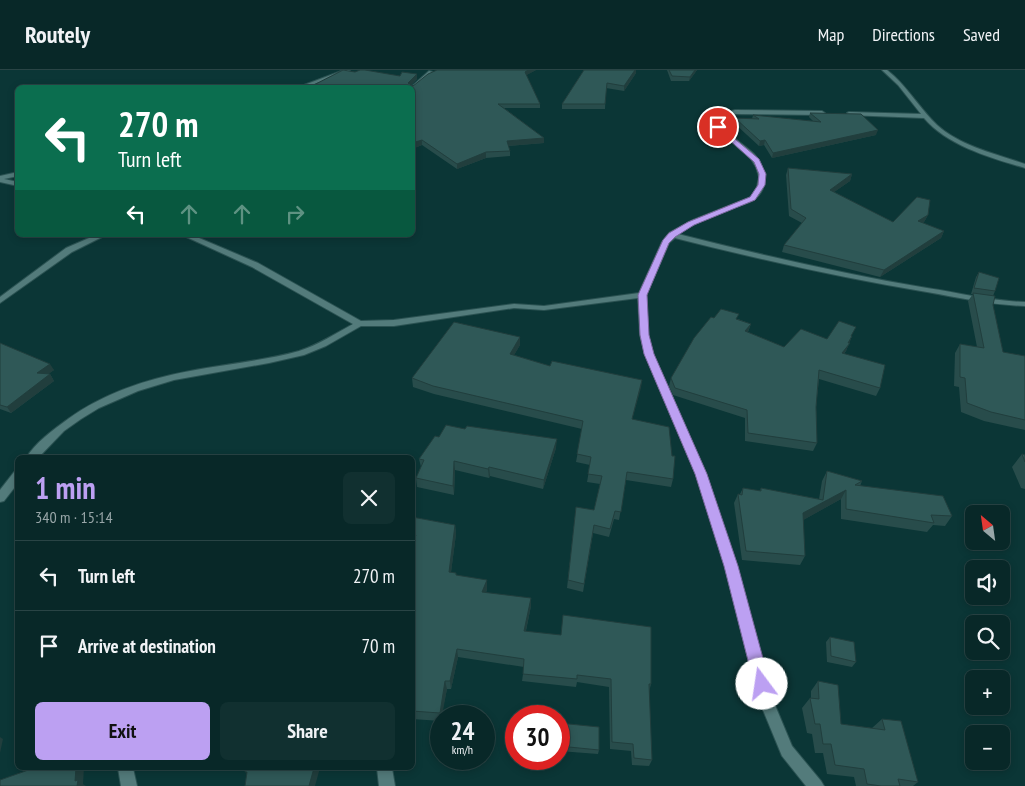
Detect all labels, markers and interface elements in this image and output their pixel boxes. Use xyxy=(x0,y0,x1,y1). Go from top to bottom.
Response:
text: Routely xyxy=(25,19,90,50)
text: Map xyxy=(818,23,844,46)
text: Directions xyxy=(872,23,935,46)
text: Saved xyxy=(963,23,1000,46)
text: 270 m xyxy=(118,101,199,147)
icon: left xyxy=(35,105,100,170)
pin xyxy=(697,106,739,148)
icon: arrive xyxy=(704,113,732,141)
text: Turn left xyxy=(118,145,182,173)
icon: left xyxy=(122,200,150,228)
icon: ahead xyxy=(175,200,203,228)
icon: ahead xyxy=(228,200,256,228)
icon: right xyxy=(281,200,309,228)
text: 1 min xyxy=(35,468,96,507)
button: close xyxy=(343,472,395,524)
north arrow xyxy=(965,505,1010,550)
map controls xyxy=(965,505,1010,770)
text: 340 m · 15:14 xyxy=(35,507,113,527)
button: sound xyxy=(965,560,1010,605)
icon: left xyxy=(35,562,63,590)
text: Turn left xyxy=(78,564,135,588)
text: 270 m xyxy=(353,564,395,588)
button: search xyxy=(965,615,1010,660)
icon: arrive xyxy=(35,632,63,660)
text: Arrive at destination xyxy=(78,634,216,658)
text: 70 m xyxy=(362,634,395,658)
position arrow xyxy=(735,657,787,709)
button: + xyxy=(965,670,1010,715)
button: Exit xyxy=(35,702,210,760)
button: Share xyxy=(220,702,395,760)
speed limit sign: 30 xyxy=(505,705,570,770)
text: 24 xyxy=(451,715,474,747)
button: − xyxy=(965,725,1010,770)
text: km/h xyxy=(452,742,473,757)

